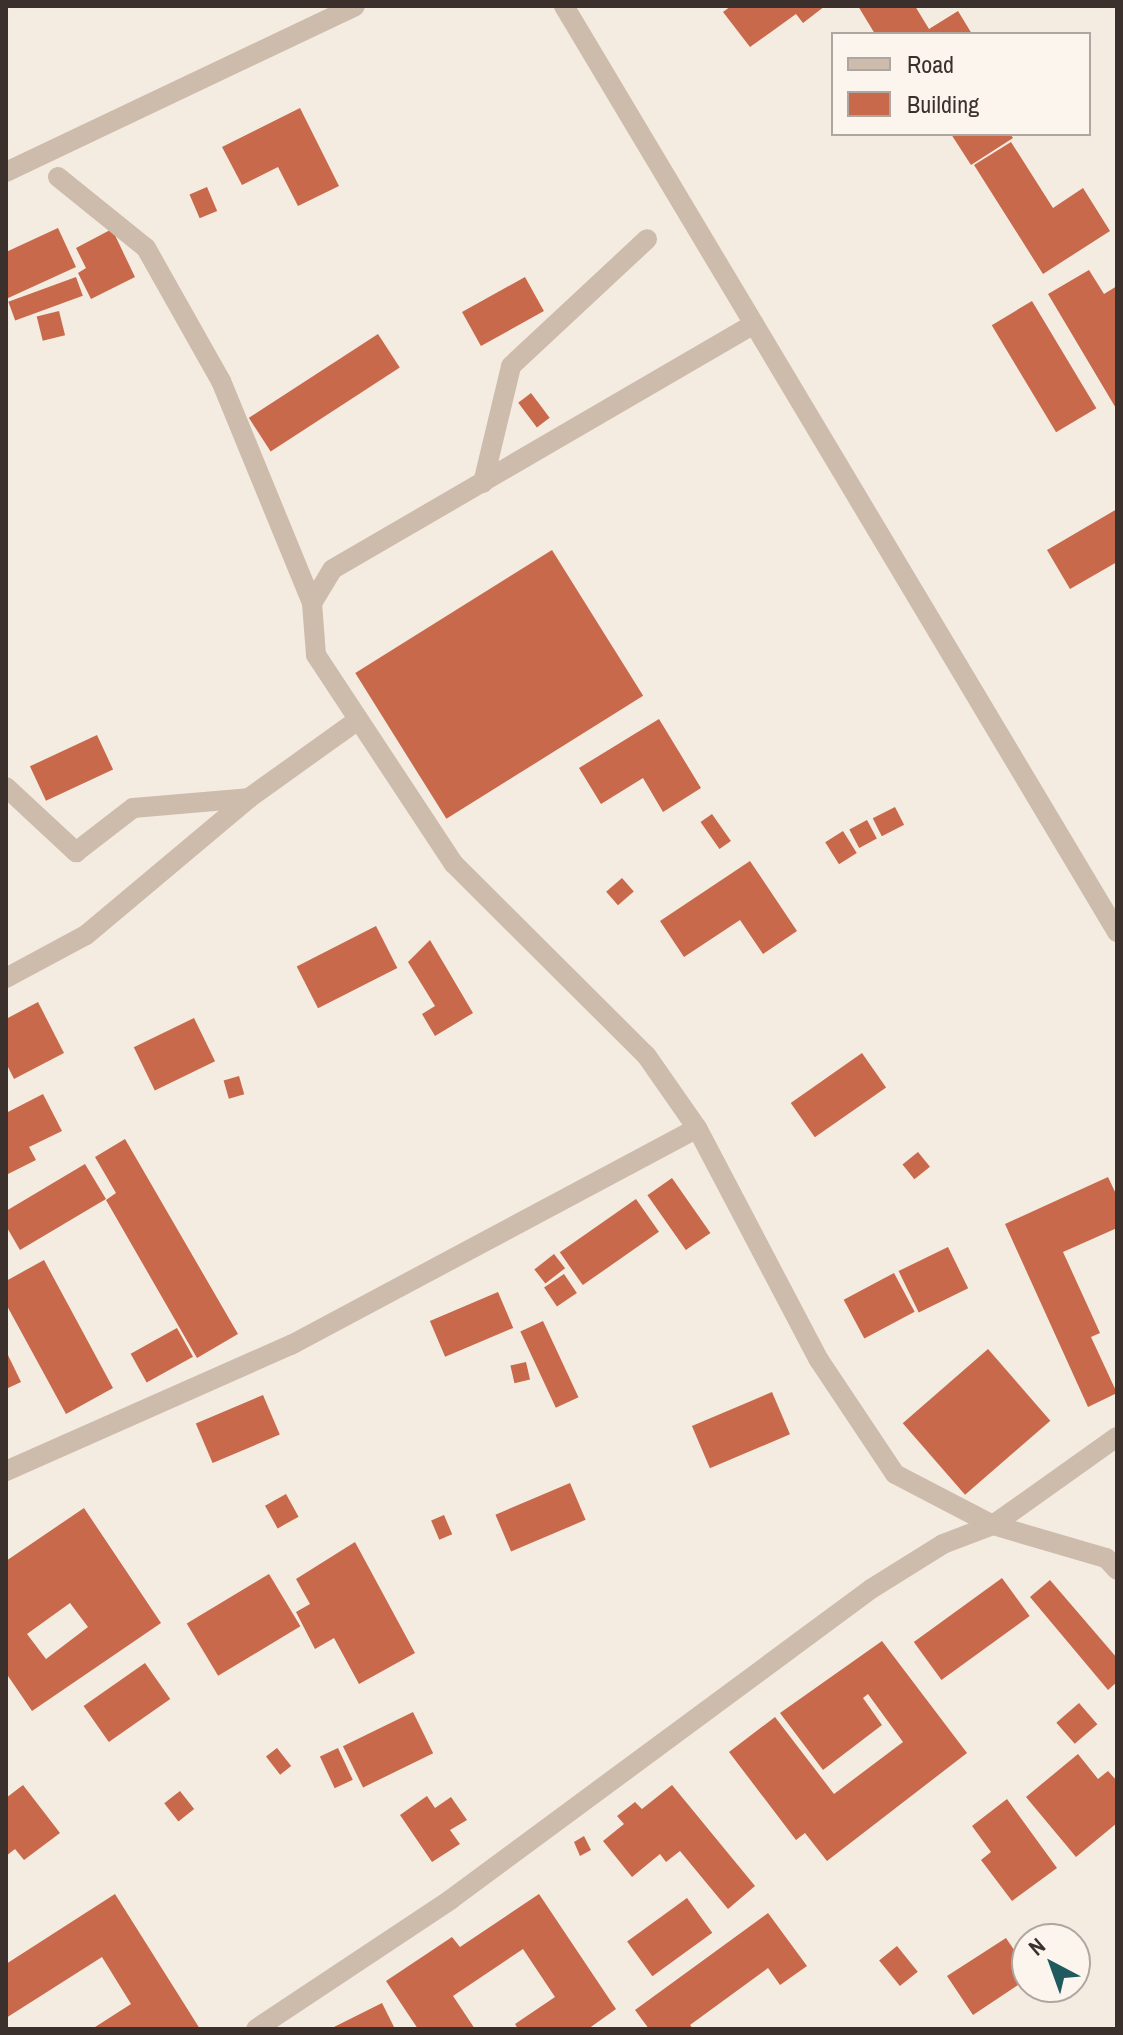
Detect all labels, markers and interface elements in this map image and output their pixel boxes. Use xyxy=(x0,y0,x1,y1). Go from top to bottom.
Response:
legend xyxy=(831,32,1091,136)
text: Road xyxy=(907,48,954,80)
text: Building xyxy=(907,88,979,120)
north arrow xyxy=(1011,1923,1091,2003)
text: N xyxy=(1022,1931,1051,1962)

